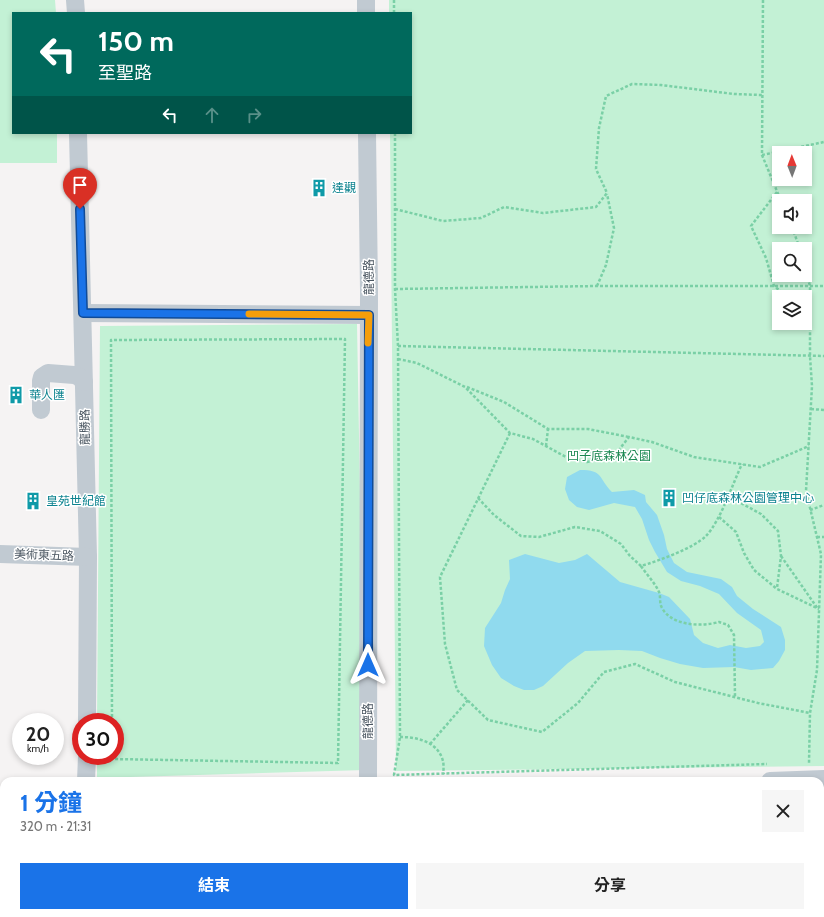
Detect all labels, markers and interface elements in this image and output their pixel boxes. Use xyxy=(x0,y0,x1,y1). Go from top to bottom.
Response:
text: 150 m xyxy=(98,24,174,58)
icon: left xyxy=(32,28,84,80)
text: 至聖路 xyxy=(98,62,152,84)
icon: left xyxy=(159,104,181,126)
icon: ahead xyxy=(201,104,223,126)
icon: right xyxy=(243,104,265,126)
north arrow xyxy=(772,146,812,186)
map controls xyxy=(772,146,812,330)
pin xyxy=(63,168,97,209)
icon: arrive xyxy=(69,174,91,196)
building icon: 達觀 xyxy=(309,178,329,198)
place label: 達觀 xyxy=(332,180,356,195)
button: sound xyxy=(772,194,812,234)
button: search xyxy=(772,242,812,282)
street label: 龍德路 xyxy=(361,259,376,295)
button: layers xyxy=(772,290,812,330)
building icon: 華人匯 xyxy=(6,385,26,405)
place label: 華人匯 xyxy=(29,387,65,402)
street label: 龍勝路 xyxy=(77,409,92,445)
park label: 凹子底森林公園 xyxy=(567,448,651,463)
building icon: 凹仔底森林公園管理中心 xyxy=(659,488,679,508)
place label: 凹仔底森林公園管理中心 xyxy=(682,490,814,505)
building icon: 皇苑世紀館 xyxy=(23,491,43,511)
place label: 皇苑世紀館 xyxy=(46,493,106,508)
street label: 美術東五路 xyxy=(14,546,74,563)
position arrow xyxy=(347,644,389,686)
street label: 龍德路 xyxy=(360,703,375,739)
speed limit sign: 30 xyxy=(72,713,124,765)
text: 20 xyxy=(26,722,50,746)
text: km/h xyxy=(27,742,49,755)
text: 1 分鐘 xyxy=(20,788,82,817)
button: close xyxy=(762,790,804,832)
text: 320 m · 21:31 xyxy=(20,818,91,834)
button: 結束 xyxy=(20,863,408,909)
button: 分享 xyxy=(416,863,804,909)

